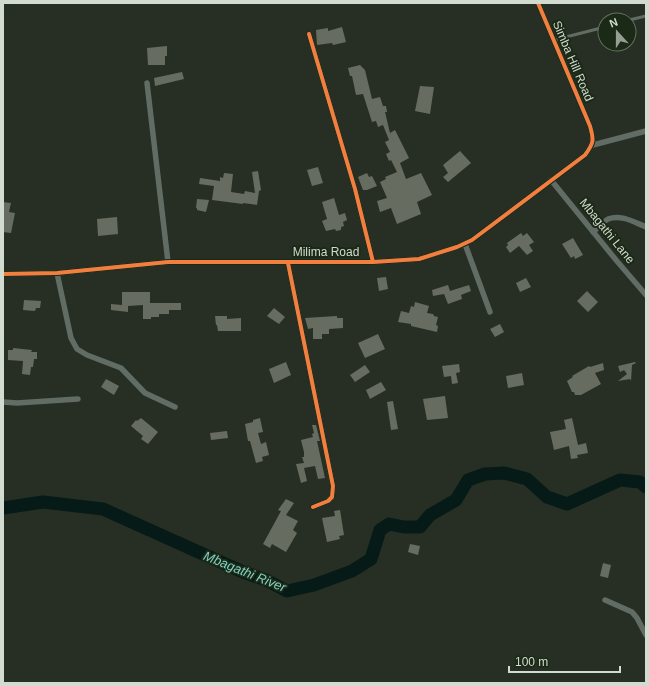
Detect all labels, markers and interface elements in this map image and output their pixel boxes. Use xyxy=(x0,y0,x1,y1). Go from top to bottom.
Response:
north arrow xyxy=(597,12,637,52)
text: N xyxy=(608,16,619,30)
street label: Simba Hill Road xyxy=(550,19,596,103)
street label: Mbagathi Lane xyxy=(577,196,638,267)
street label: Milima Road xyxy=(293,245,359,259)
water label: Mbagathi River xyxy=(201,548,289,595)
scale bar xyxy=(509,648,620,674)
text: 100 m xyxy=(515,655,548,669)

